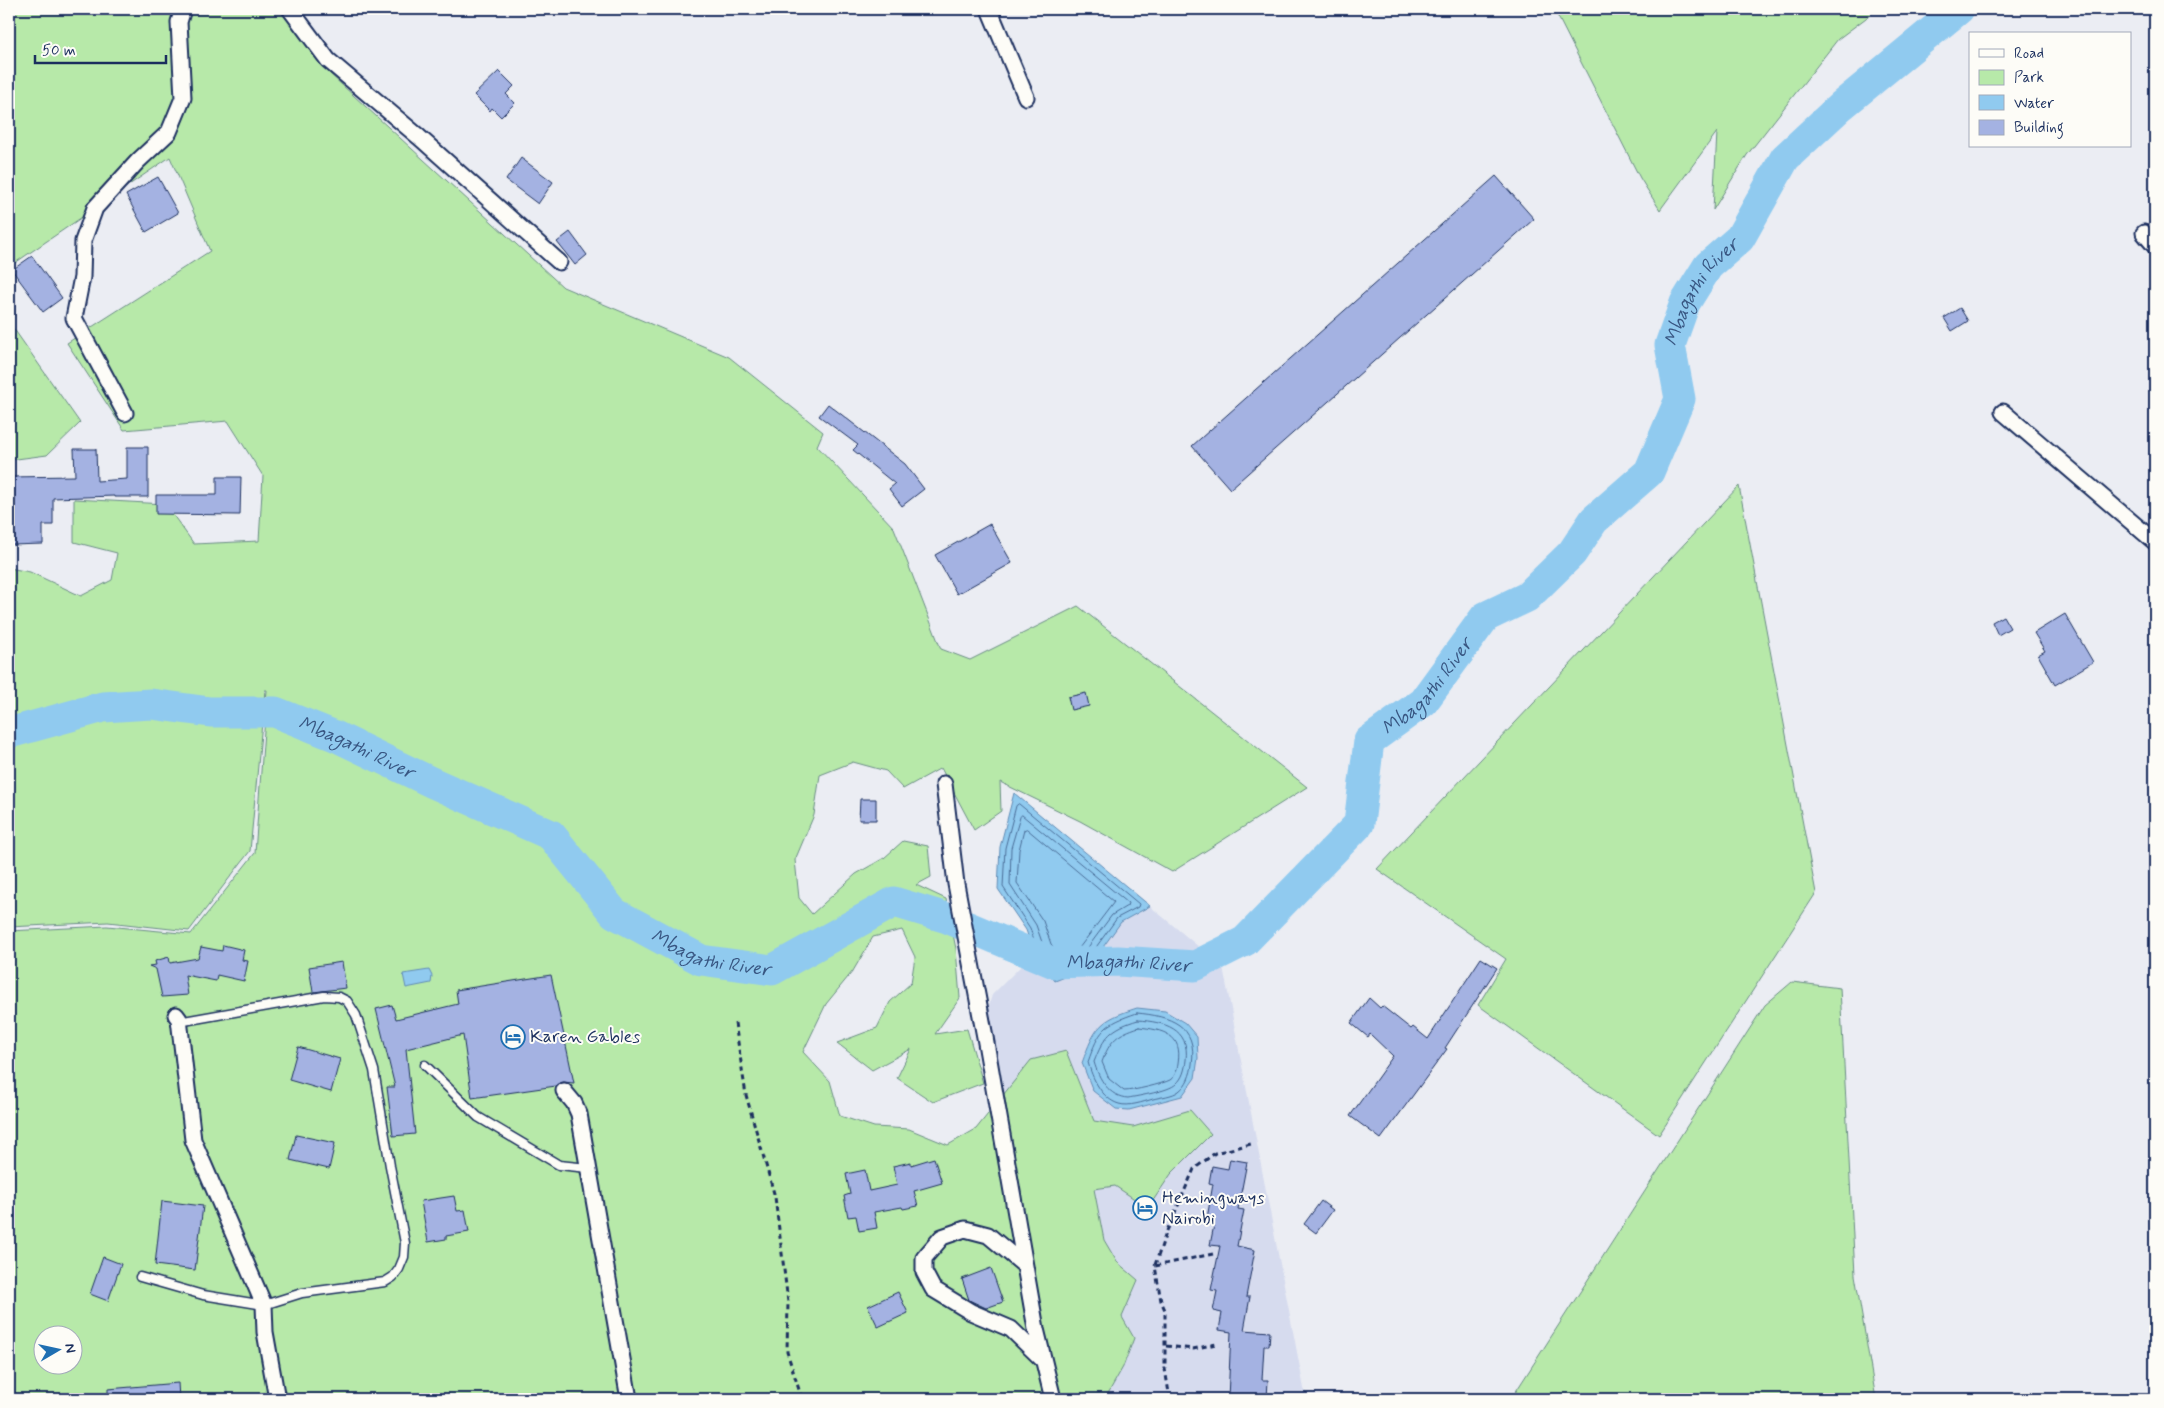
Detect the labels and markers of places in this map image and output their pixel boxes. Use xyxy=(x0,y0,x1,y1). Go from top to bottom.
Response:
hotel icon: Karen Gables xyxy=(500,1024,526,1050)
place label: Karen Gables xyxy=(530,1025,640,1049)
place label: Hemingways Nairobi xyxy=(1162,1186,1264,1231)
hotel icon: Hemingways Nairobi xyxy=(1132,1195,1158,1221)

